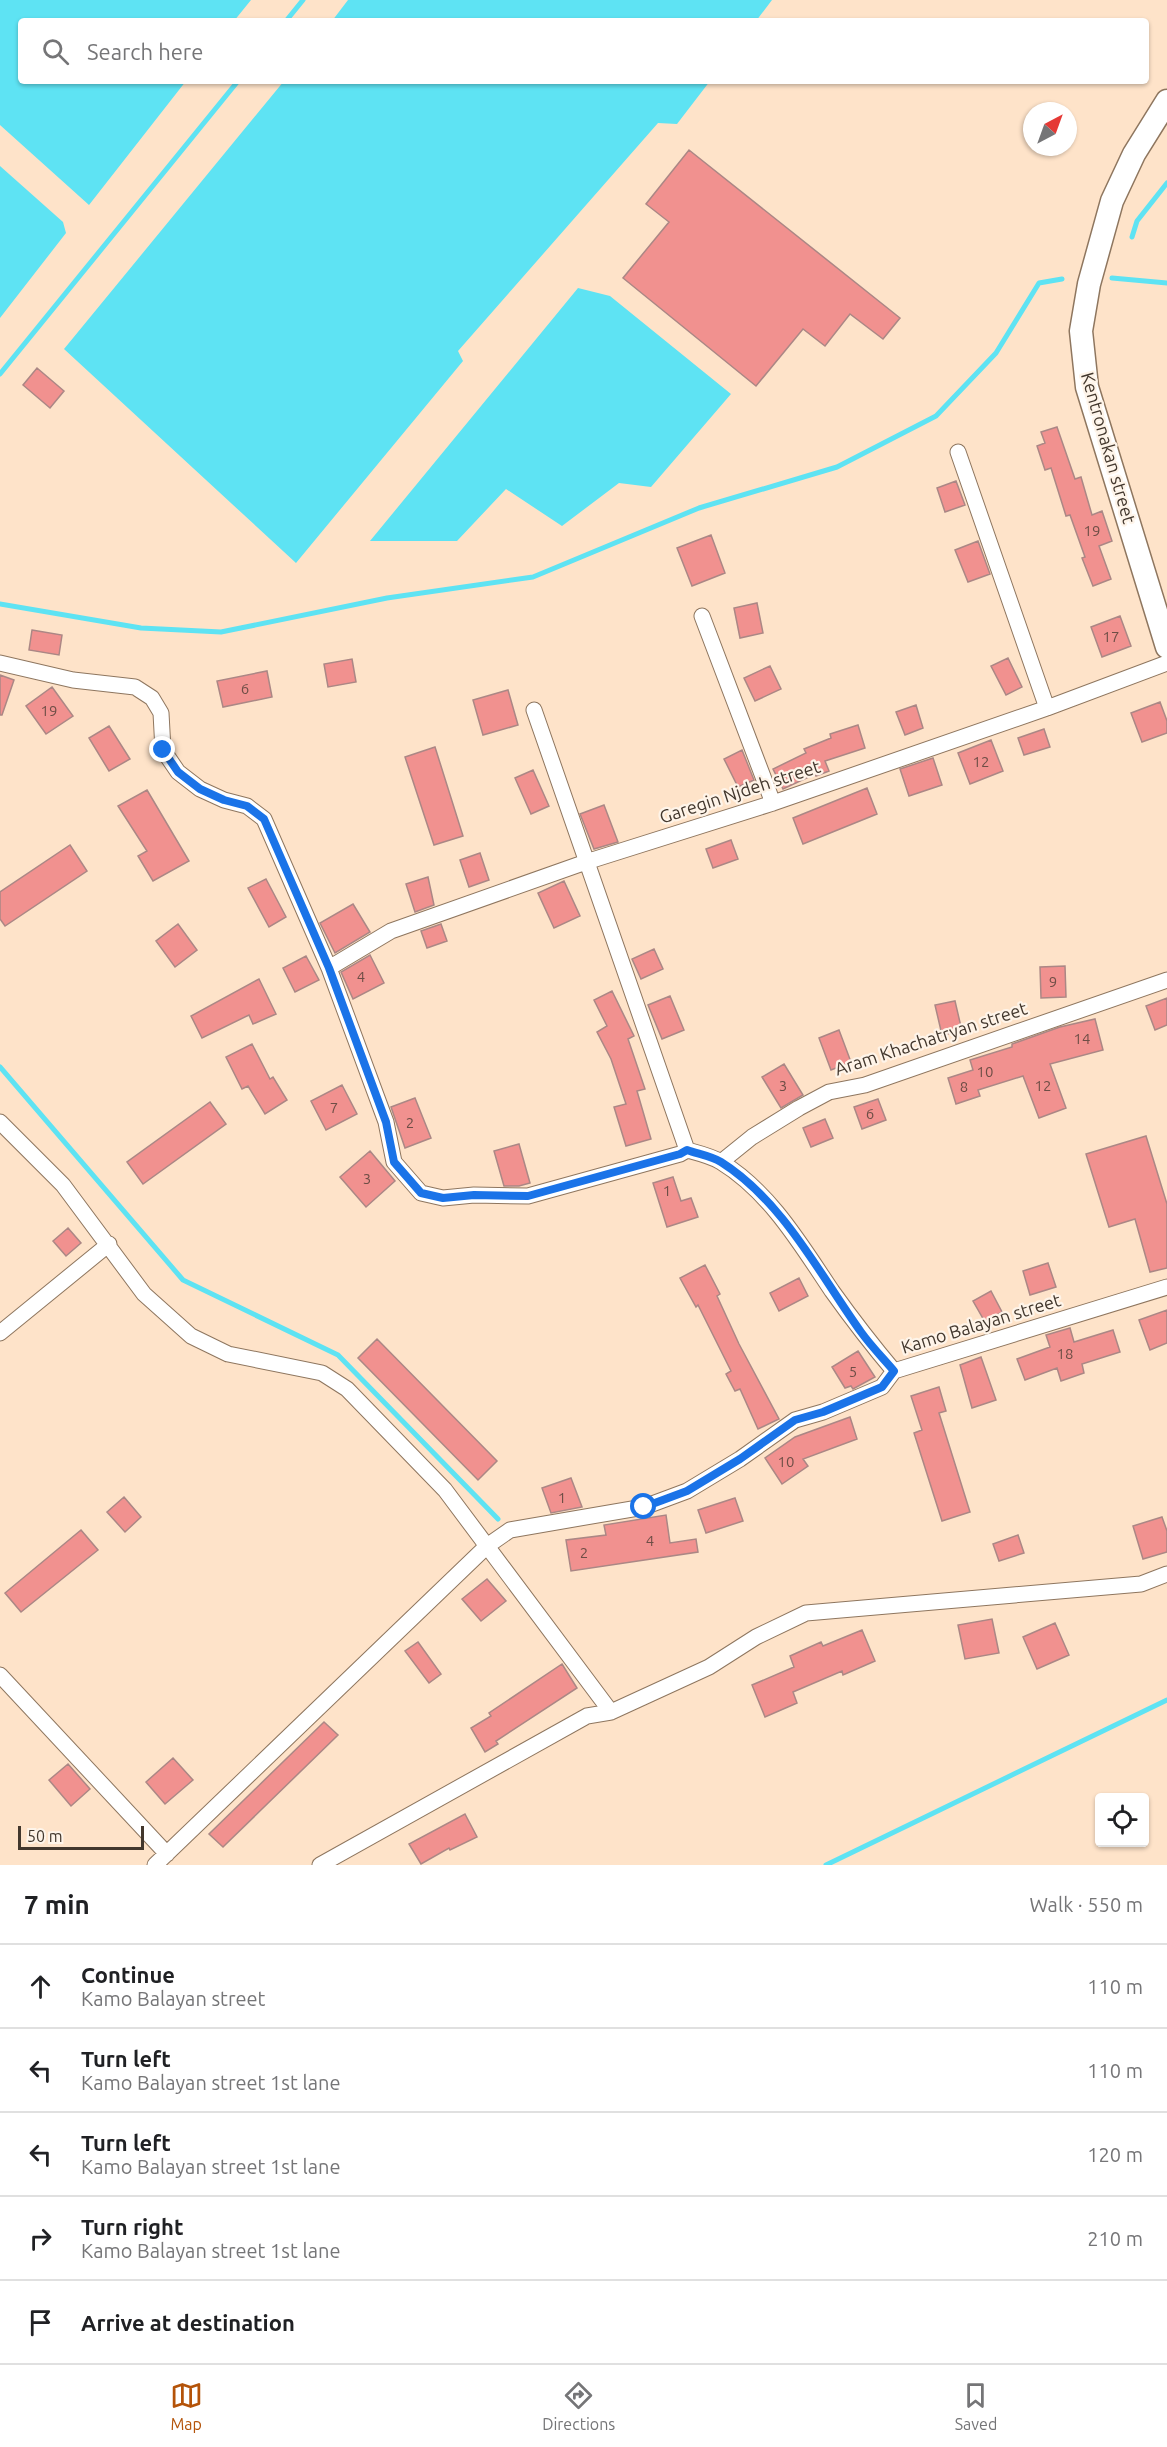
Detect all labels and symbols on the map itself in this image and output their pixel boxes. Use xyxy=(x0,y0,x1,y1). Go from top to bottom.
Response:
north arrow xyxy=(1023,102,1077,156)
street label: Kentronakan street xyxy=(1078,370,1140,526)
house number: 19 xyxy=(1084,522,1100,539)
house number: 17 xyxy=(1103,628,1119,645)
house number: 6 xyxy=(241,680,249,697)
house number: 19 xyxy=(41,702,57,719)
route end xyxy=(149,736,175,762)
house number: 12 xyxy=(973,753,989,770)
street label: Garegin Njdeh street xyxy=(657,756,823,826)
house number: 4 xyxy=(357,968,365,985)
house number: 9 xyxy=(1049,973,1057,990)
street label: Aram Khachatryan street xyxy=(832,997,1029,1079)
house number: 14 xyxy=(1074,1030,1090,1047)
house number: 10 xyxy=(977,1063,993,1080)
house number: 3 xyxy=(779,1077,787,1094)
house number: 12 xyxy=(1035,1077,1051,1094)
house number: 8 xyxy=(960,1078,968,1095)
house number: 7 xyxy=(330,1099,338,1116)
house number: 6 xyxy=(866,1105,874,1122)
house number: 2 xyxy=(406,1114,414,1131)
house number: 3 xyxy=(363,1170,371,1187)
house number: 1 xyxy=(663,1182,671,1199)
street label: Kamo Balayan street xyxy=(898,1289,1063,1357)
house number: 18 xyxy=(1057,1345,1073,1362)
house number: 5 xyxy=(849,1363,857,1380)
house number: 10 xyxy=(778,1453,794,1470)
house number: 1 xyxy=(558,1489,566,1506)
route start xyxy=(630,1493,656,1519)
house number: 4 xyxy=(646,1532,654,1549)
house number: 2 xyxy=(580,1544,588,1561)
scale bar xyxy=(18,1823,144,1850)

